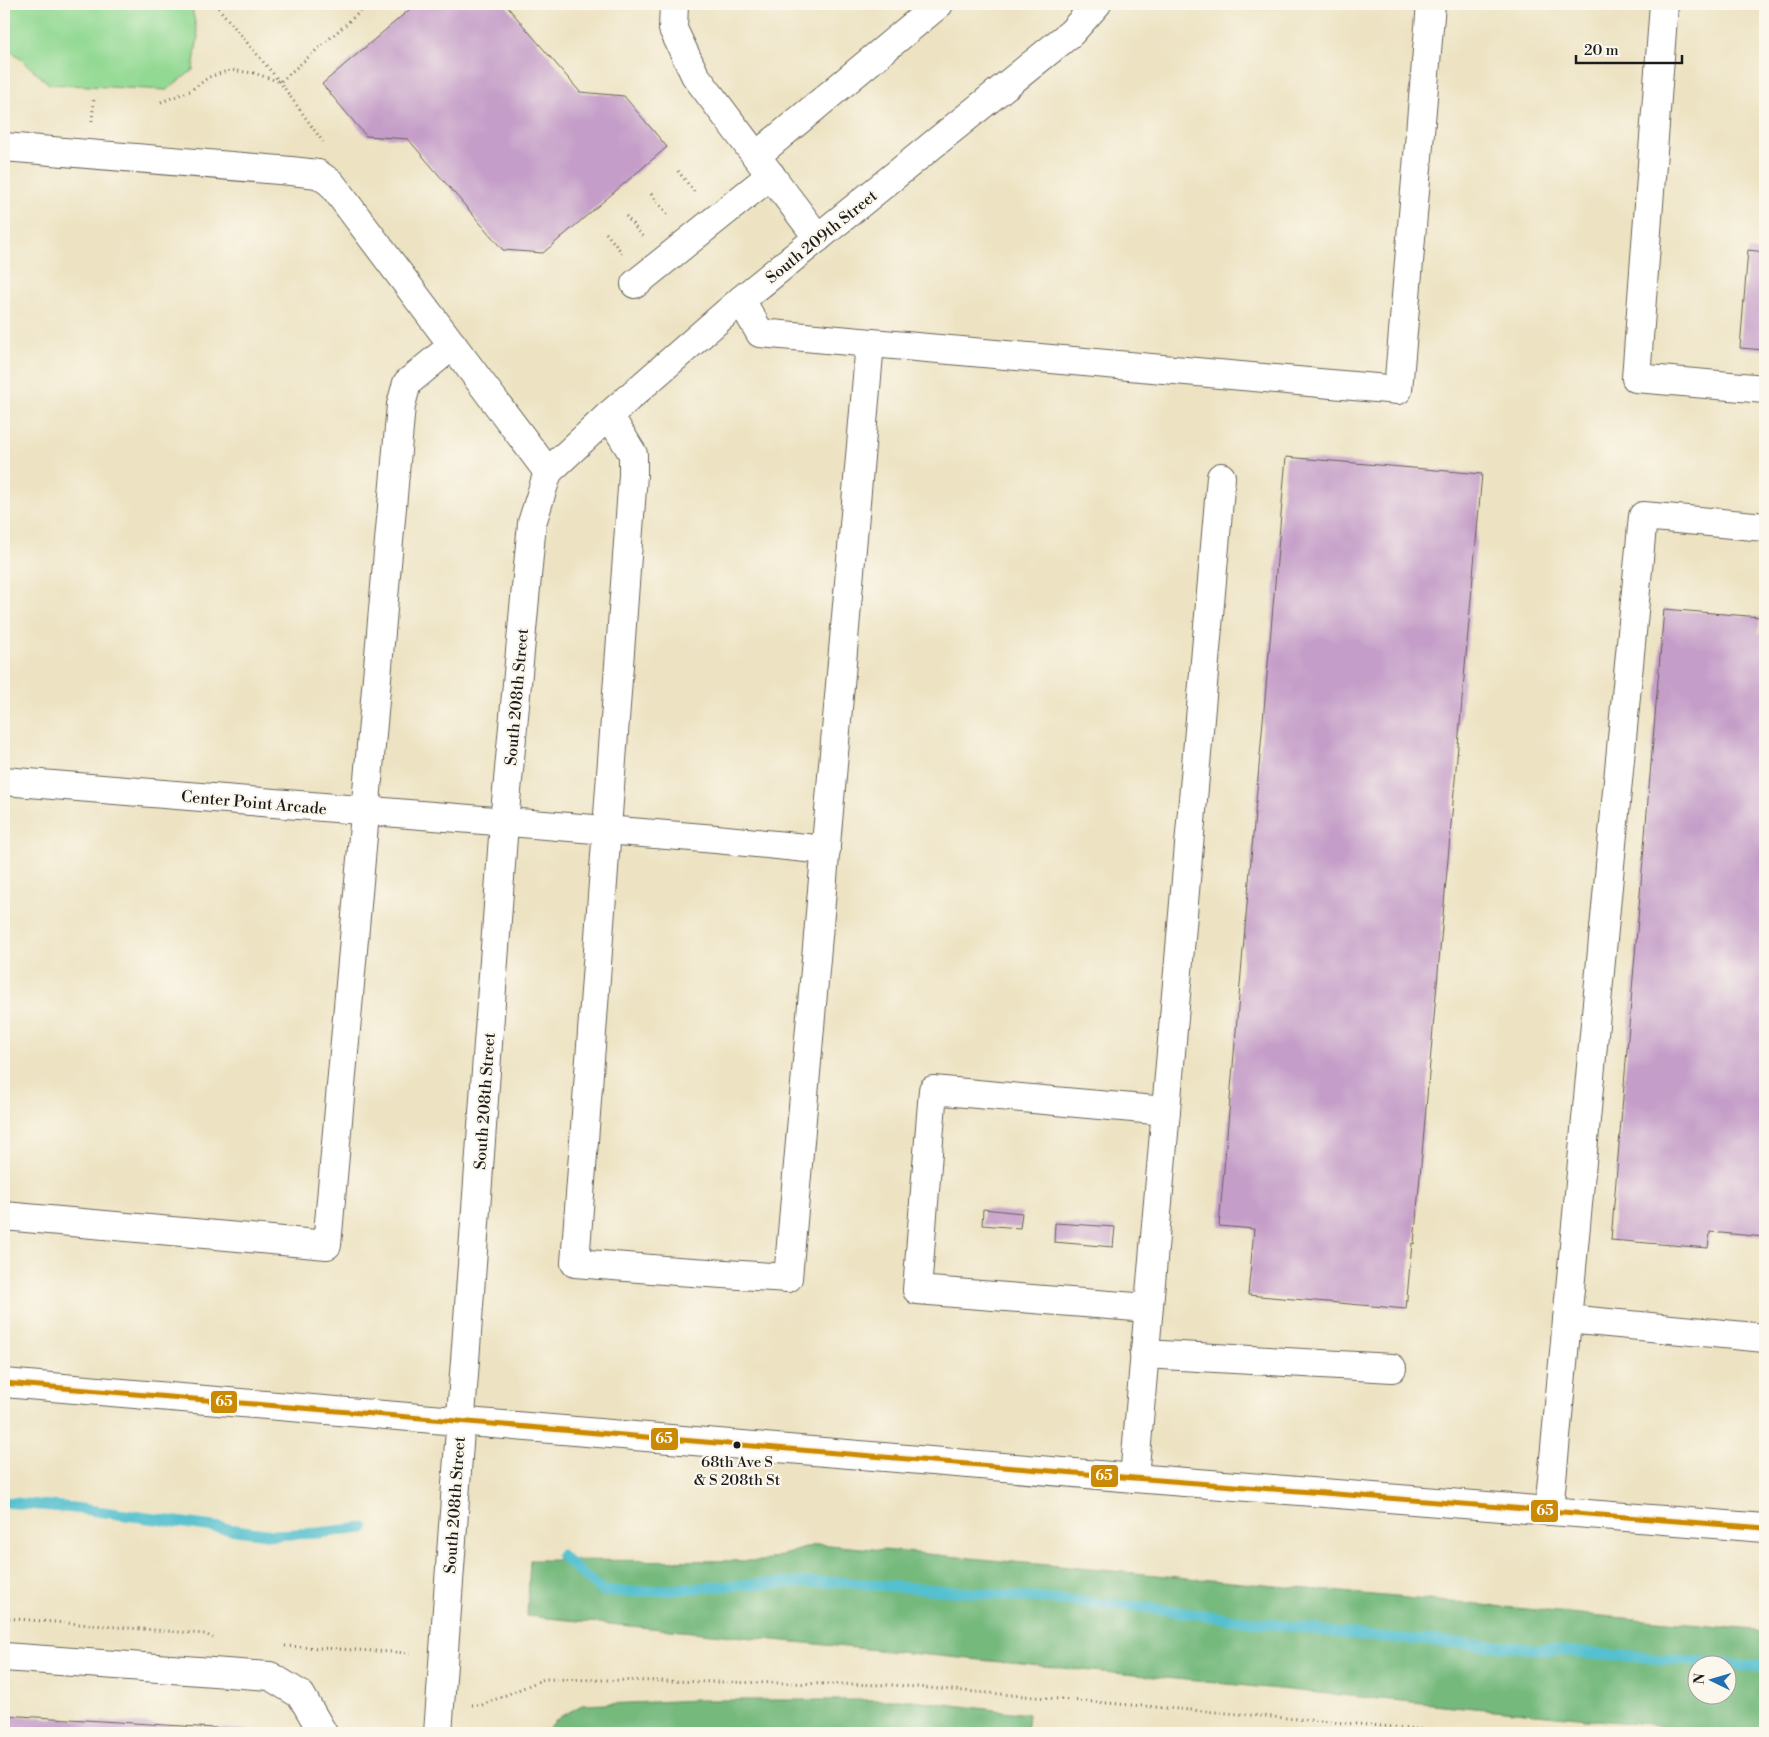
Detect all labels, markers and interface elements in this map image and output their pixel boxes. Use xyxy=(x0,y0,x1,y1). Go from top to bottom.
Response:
scale bar xyxy=(1576,32,1683,64)
text: 20 m xyxy=(1584,41,1619,60)
street label: South 209th Street xyxy=(762,186,882,288)
street label: South 208th Street xyxy=(501,627,533,767)
street label: Center Point Arcade xyxy=(180,787,328,819)
street label: South 208th Street xyxy=(470,1031,500,1170)
line badge: 65 xyxy=(210,1390,238,1414)
text: 65 xyxy=(215,1393,233,1411)
line badge: 65 xyxy=(650,1427,679,1451)
text: 65 xyxy=(655,1430,673,1448)
street label: South 208th Street xyxy=(440,1435,470,1574)
marker: 68th Ave S & S 208th St xyxy=(732,1440,742,1450)
place label: 68th Ave S & S 208th St xyxy=(694,1453,781,1490)
line badge: 65 xyxy=(1090,1464,1119,1488)
text: 65 xyxy=(1095,1467,1113,1485)
line badge: 65 xyxy=(1530,1499,1559,1523)
text: 65 xyxy=(1536,1502,1554,1520)
north arrow xyxy=(1686,1654,1736,1704)
text: N xyxy=(1691,1673,1709,1685)

